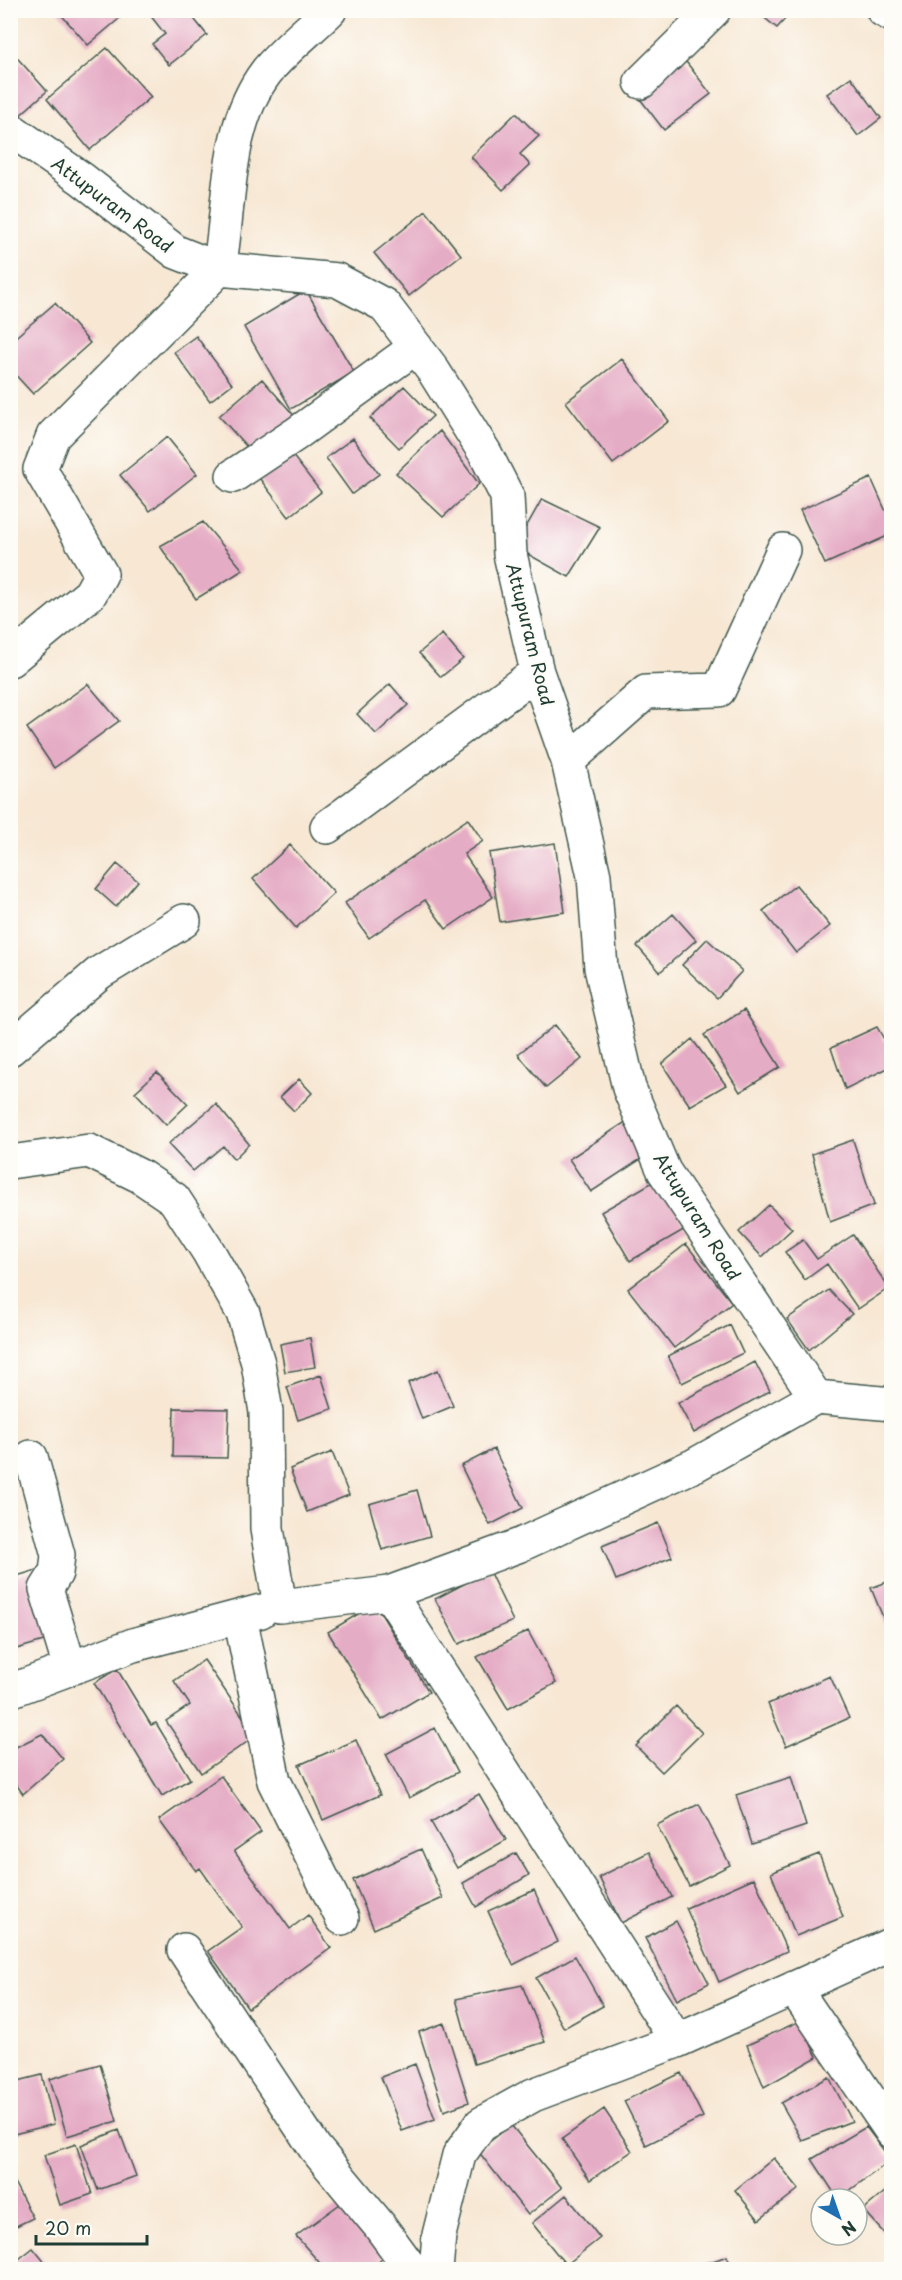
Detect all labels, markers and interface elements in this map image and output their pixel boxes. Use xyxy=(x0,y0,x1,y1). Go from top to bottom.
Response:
street label: Attupuram Road xyxy=(46,149,180,259)
street label: Attupuram Road xyxy=(500,560,562,708)
street label: Attupuram Road xyxy=(648,1147,748,1285)
north arrow xyxy=(809,2187,869,2247)
scale bar xyxy=(36,2208,147,2246)
text: 20 m xyxy=(45,2214,91,2241)
text: N xyxy=(837,2216,862,2243)

